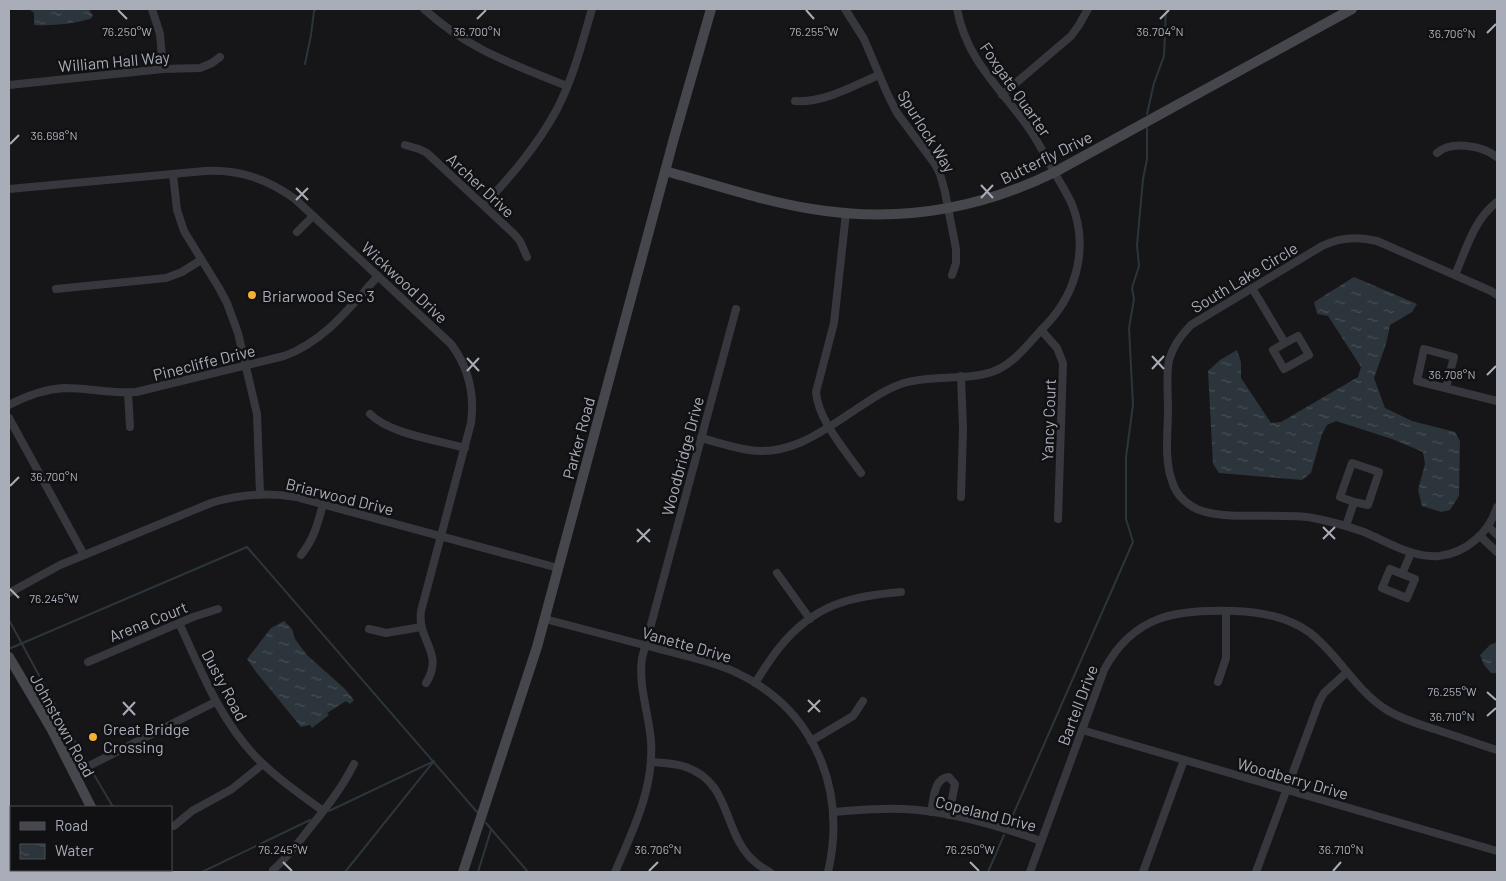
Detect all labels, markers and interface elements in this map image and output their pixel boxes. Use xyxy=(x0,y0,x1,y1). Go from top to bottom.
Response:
text: 76.250°W xyxy=(102,24,152,38)
text: 36.700°N xyxy=(453,24,501,38)
text: 76.255°W xyxy=(789,24,839,38)
text: 36.704°N xyxy=(1136,24,1184,38)
text: 36.706°N xyxy=(1428,26,1476,40)
street label: Foxgate Quarter xyxy=(977,38,1056,140)
street label: William Hall Way xyxy=(57,47,171,75)
street label: Spurlock Way xyxy=(894,86,960,176)
street label: Butterfly Drive xyxy=(997,127,1095,187)
text: 36.698°N xyxy=(30,128,78,142)
street label: Archer Drive xyxy=(443,149,519,221)
street label: Wickwood Drive xyxy=(358,237,452,327)
street label: South Lake Circle xyxy=(1187,238,1301,316)
place label: Briarwood Sec 3 xyxy=(262,286,375,305)
marker: Briarwood Sec 3 xyxy=(246,289,258,301)
street label: Pinecliffe Drive xyxy=(151,340,257,384)
text: 36.708°N xyxy=(1428,367,1476,381)
street label: Yancy Court xyxy=(1037,378,1059,462)
street label: Woodbridge Drive xyxy=(657,394,707,518)
street label: Parker Road xyxy=(558,395,598,481)
text: 36.700°N xyxy=(30,469,78,483)
street label: Briarwood Drive xyxy=(284,473,396,519)
text: 76.245°W xyxy=(29,591,79,605)
street label: Arena Court xyxy=(106,597,190,645)
street label: Vanette Drive xyxy=(640,622,734,666)
street label: Dusty Road xyxy=(198,646,252,724)
street label: Bartell Drive xyxy=(1053,662,1101,748)
street label: Johnstown Road xyxy=(27,670,99,780)
text: 76.255°W xyxy=(1427,684,1477,698)
text: 36.710°N xyxy=(1429,709,1475,723)
place label: Great Bridge Crossing xyxy=(103,719,190,756)
marker: Great Bridge Crossing xyxy=(87,731,99,743)
street label: Woodberry Drive xyxy=(1235,753,1351,803)
street label: Copeland Drive xyxy=(933,791,1039,835)
legend xyxy=(10,806,172,871)
text: Road xyxy=(55,816,88,834)
text: Water xyxy=(55,841,94,859)
text: 76.245°W xyxy=(258,842,308,856)
text: 36.706°N xyxy=(634,842,682,856)
text: 76.250°W xyxy=(945,842,995,856)
text: 36.710°N xyxy=(1318,842,1364,856)

